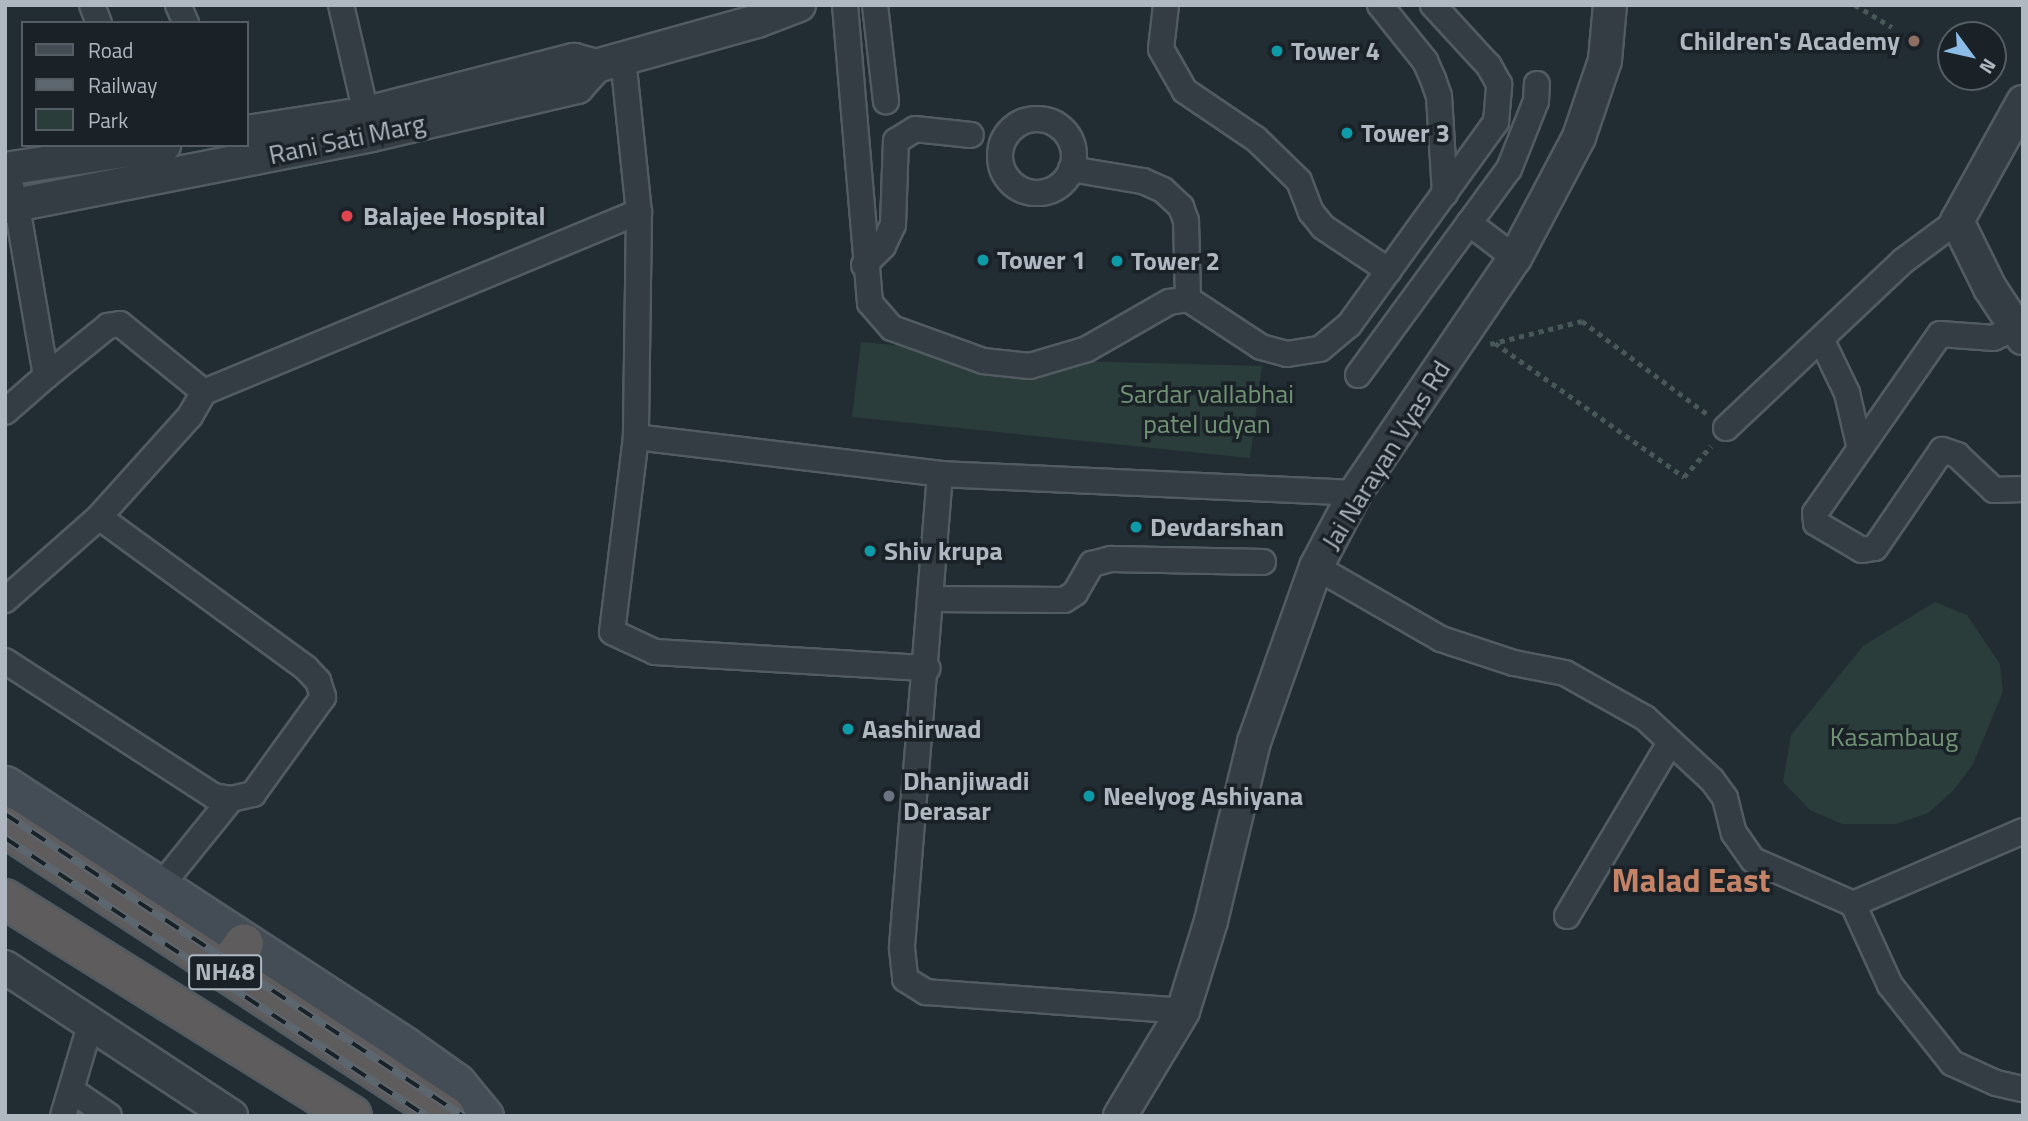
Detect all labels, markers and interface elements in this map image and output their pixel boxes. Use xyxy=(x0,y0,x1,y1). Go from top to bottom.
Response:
legend xyxy=(21,21,248,147)
north arrow xyxy=(1937,21,2007,91)
place label: Children's Academy xyxy=(1680,25,1900,57)
marker: Children's Academy xyxy=(1906,33,1922,49)
text: Road xyxy=(88,34,133,66)
place label: Tower 4 xyxy=(1291,35,1380,67)
marker: Tower 4 xyxy=(1269,43,1285,59)
text: N xyxy=(1973,53,2004,80)
text: Railway xyxy=(88,69,157,101)
text: Park xyxy=(88,104,128,136)
street label: Rani Sati Marg xyxy=(266,107,428,171)
place label: Tower 3 xyxy=(1361,117,1450,149)
marker: Tower 3 xyxy=(1339,125,1355,141)
place label: Balajee Hospital xyxy=(363,200,546,232)
marker: Balajee Hospital xyxy=(337,206,357,226)
place label: Tower 1 xyxy=(997,244,1086,276)
place label: Tower 2 xyxy=(1131,245,1220,277)
marker: Tower 1 xyxy=(975,252,991,268)
marker: Tower 2 xyxy=(1109,253,1125,269)
street label: Jai Narayan Vyas Rd xyxy=(1315,355,1457,555)
park label: Sardar vallabhai patel udyan xyxy=(1120,378,1294,440)
place label: Devdarshan xyxy=(1150,511,1284,543)
marker: Devdarshan xyxy=(1128,519,1144,535)
place label: Shiv krupa xyxy=(884,535,1003,567)
marker: Shiv krupa xyxy=(862,543,878,559)
place label: Aashirwad xyxy=(862,713,982,745)
marker: Aashirwad xyxy=(840,721,856,737)
park label: Kasambaug xyxy=(1830,721,1958,753)
place label: Dhanjiwadi Derasar xyxy=(903,765,1029,826)
place label: Neelyog Ashiyana xyxy=(1103,780,1303,812)
marker: Dhanjiwadi Derasar xyxy=(881,788,897,804)
marker: Neelyog Ashiyana xyxy=(1081,788,1097,804)
district label: Malad East xyxy=(1611,861,1771,901)
road number: NH48 xyxy=(187,952,264,992)

